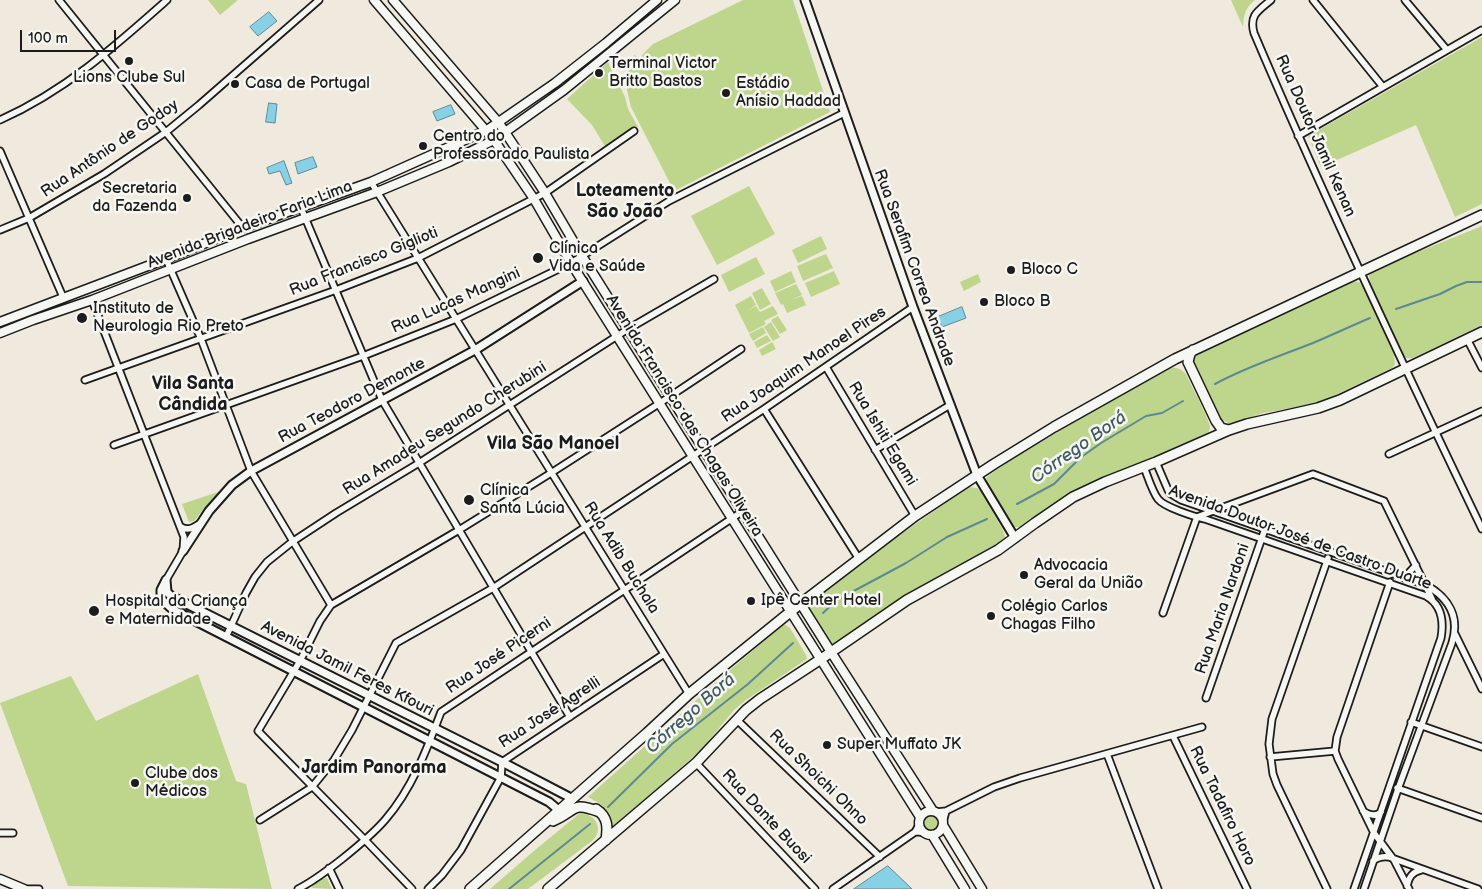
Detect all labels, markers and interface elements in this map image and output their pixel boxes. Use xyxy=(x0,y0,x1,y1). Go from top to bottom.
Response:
scale bar xyxy=(22,20,119,52)
text: 100 m xyxy=(28,29,68,48)
street label: Rua Doutor Jamil Kenan xyxy=(1271,52,1359,220)
place label: Terminal Victor Britto Bastos xyxy=(609,54,717,92)
marker: Lions Clube Sul xyxy=(123,55,135,67)
marker: Terminal Victor Britto Bastos xyxy=(593,67,605,79)
place label: Lions Clube Sul xyxy=(73,68,185,88)
place label: Casa de Portugal xyxy=(245,74,370,94)
place label: Estádio Anísio Haddad xyxy=(736,74,841,112)
marker: Casa de Portugal xyxy=(229,78,241,90)
marker: Estádio Anísio Haddad xyxy=(720,87,732,99)
street label: Rua Antônio de Godoy xyxy=(38,96,182,202)
place label: Centro do Professorado Paulista xyxy=(433,127,589,165)
marker: Centro do Professorado Paulista xyxy=(417,140,429,152)
street label: Rua Serafim Correa Andrade xyxy=(869,167,959,369)
street label: Avenida Brigadeiro Faria Lima xyxy=(145,177,355,273)
place label: Secretaria da Fazenda xyxy=(92,179,177,217)
district label: Loteamento São João xyxy=(576,180,674,222)
marker: Secretaria da Fazenda xyxy=(181,192,193,204)
street label: Rua Francisco Giglioti xyxy=(287,223,441,301)
place label: Clínica Vida e Saúde xyxy=(549,239,645,277)
marker: Clínica Vida e Saúde xyxy=(531,251,545,265)
place label: Bloco C xyxy=(1021,260,1078,280)
street label: Rua Lucas Mangini xyxy=(389,264,523,338)
marker: Bloco C xyxy=(1005,264,1017,276)
street label: Avenida Francisco das Chagas Oliveira xyxy=(601,292,767,540)
place label: Bloco B xyxy=(994,292,1050,312)
marker: Bloco B xyxy=(978,296,990,308)
place label: Instituto de Neurologia Rio Preto xyxy=(93,299,244,337)
street label: Rua Joaquim Manoel Pires xyxy=(718,303,890,427)
marker: Instituto de Neurologia Rio Preto xyxy=(75,311,89,325)
street label: Rua Teodoro Demonte xyxy=(275,354,429,448)
street label: Rua Amadeu Segundo Cherubini xyxy=(340,358,550,500)
district label: Vila Santa Cândida xyxy=(152,373,234,416)
street label: Rua Ishiti Egami xyxy=(843,379,921,489)
water label: Córrego Borá xyxy=(1027,407,1131,489)
district label: Vila São Manoel xyxy=(487,433,619,455)
place label: Clínica Santa Lúcia xyxy=(480,481,565,519)
street label: Avenida Doutor José de Castro Duarte xyxy=(1166,481,1434,595)
marker: Clínica Santa Lúcia xyxy=(462,493,476,507)
street label: Rua Adib Buchala xyxy=(579,499,663,617)
street label: Rua Maria Nardoni xyxy=(1192,541,1254,677)
place label: Advocacia Geral da União xyxy=(1034,556,1143,594)
marker: Advocacia Geral da União xyxy=(1018,569,1030,581)
place label: Ipê Center Hotel xyxy=(761,591,881,611)
place label: Hospital da Criança e Maternidade xyxy=(105,592,247,630)
marker: Ipê Center Hotel xyxy=(745,595,757,607)
place label: Colégio Carlos Chagas Filho xyxy=(1001,597,1108,635)
marker: Hospital da Criança e Maternidade xyxy=(87,604,101,618)
marker: Colégio Carlos Chagas Filho xyxy=(985,610,997,622)
street label: Rua José Picerni xyxy=(443,614,555,698)
street label: Avenida Jamil Feres Kfouri xyxy=(257,617,437,721)
water label: Córrego Borá xyxy=(642,669,740,759)
street label: Rua José Agrelli xyxy=(496,673,604,753)
street label: Rua Shoichi Ohno xyxy=(765,726,871,830)
place label: Super Muffato JK xyxy=(837,735,961,755)
marker: Super Muffato JK xyxy=(821,739,833,751)
street label: Rua Tadafiro Horo xyxy=(1185,743,1259,869)
district label: Jardim Panorama xyxy=(301,757,447,779)
place label: Clube dos Médicos xyxy=(145,764,218,802)
street label: Rua Dante Buosi xyxy=(717,766,815,868)
marker: Clube dos Médicos xyxy=(129,777,141,789)

